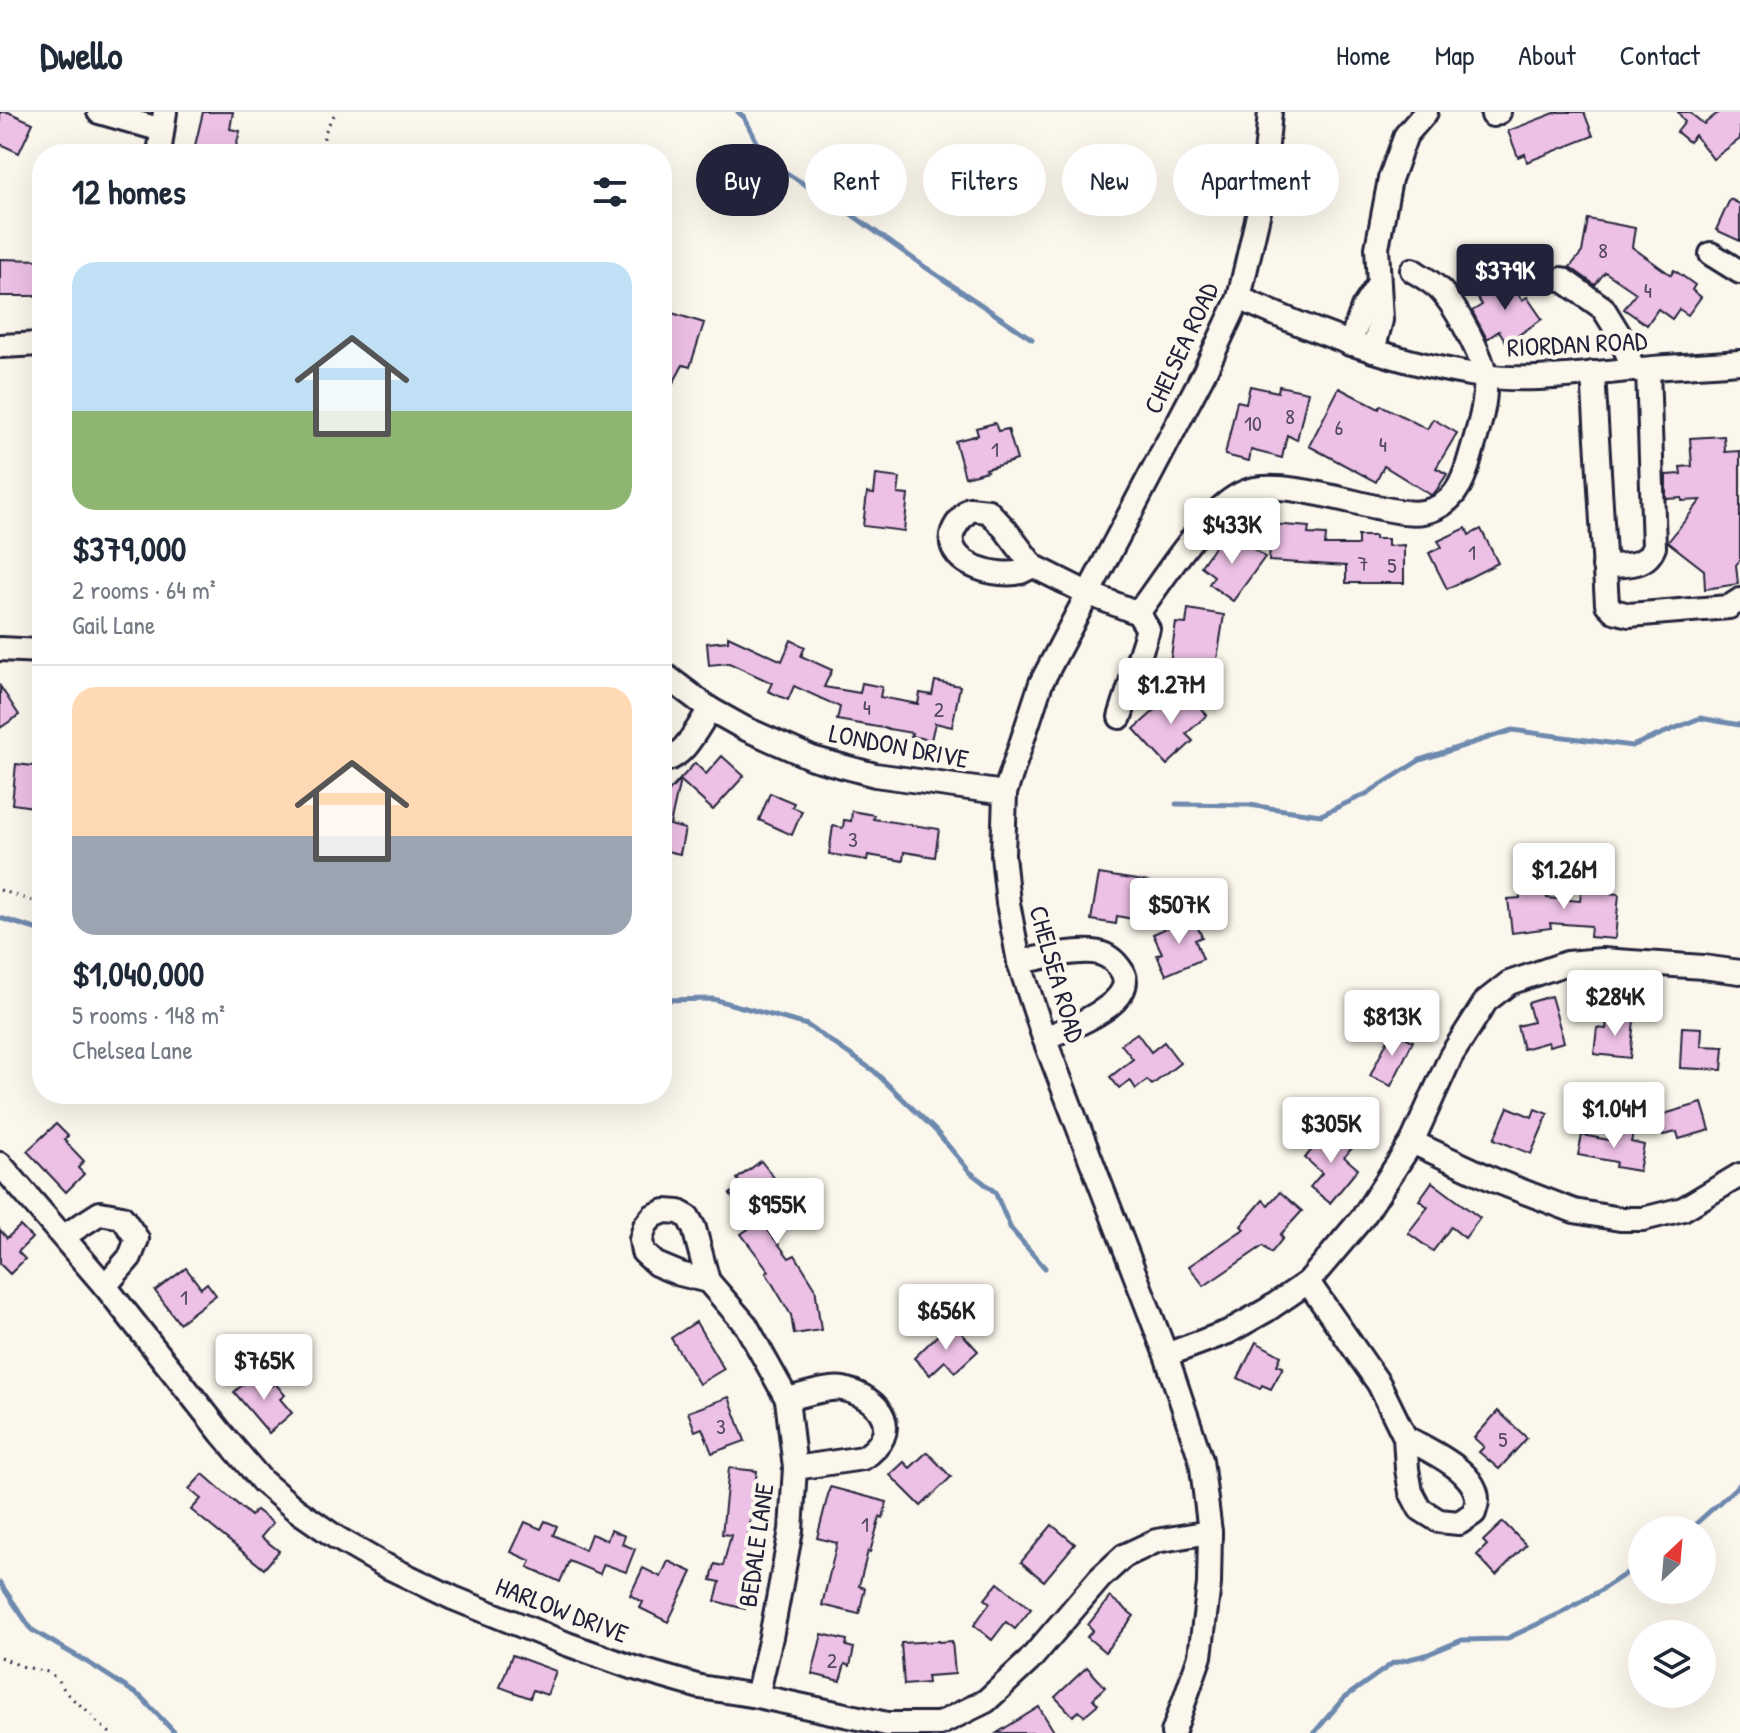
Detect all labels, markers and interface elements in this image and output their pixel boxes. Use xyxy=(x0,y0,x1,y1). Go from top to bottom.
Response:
text: Dwello xyxy=(40,29,122,81)
text: Home xyxy=(1336,36,1391,74)
text: Map xyxy=(1435,36,1474,74)
text: About xyxy=(1518,36,1576,74)
text: Contact xyxy=(1620,36,1700,74)
chip: Buy xyxy=(696,144,789,216)
chip: Rent xyxy=(805,144,907,216)
chip: Filters xyxy=(923,144,1046,216)
chip: New xyxy=(1062,144,1157,216)
chip: Apartment xyxy=(1173,144,1339,216)
text: 12 homes xyxy=(72,169,186,215)
icon: filters xyxy=(588,170,632,214)
house number: 8 xyxy=(1598,235,1608,265)
pin: $379K xyxy=(1449,244,1561,312)
text: $379K xyxy=(1475,252,1535,287)
house number: 4 xyxy=(1644,275,1652,305)
street label: CHELSEA ROAD xyxy=(1135,276,1226,419)
icon: home xyxy=(280,314,424,458)
street label: RIORDAN ROAD xyxy=(1506,322,1649,365)
house number: 8 xyxy=(1285,401,1295,431)
house number: 10 xyxy=(1244,408,1262,438)
house number: 6 xyxy=(1335,412,1344,442)
house number: 4 xyxy=(1379,429,1387,459)
house number: 1 xyxy=(991,434,999,464)
pin: $433K xyxy=(1176,498,1288,566)
text: $433K xyxy=(1202,506,1262,541)
text: $379,000 xyxy=(72,526,186,572)
house number: 1 xyxy=(1468,537,1476,567)
house number: 7 xyxy=(1358,548,1368,578)
house number: 5 xyxy=(1387,550,1397,580)
text: 2 rooms · 64 m² xyxy=(72,572,216,607)
text: Gail Lane xyxy=(72,607,155,642)
pin: $1.27M xyxy=(1106,658,1236,726)
text: $1.27M xyxy=(1137,666,1205,701)
house number: 4 xyxy=(863,692,871,722)
house number: 2 xyxy=(934,694,945,724)
street label: LONDON DRIVE xyxy=(827,715,972,776)
icon: home xyxy=(280,739,424,883)
house number: 3 xyxy=(848,824,858,854)
pin: $1.26M xyxy=(1499,843,1629,911)
text: $1.26M xyxy=(1531,851,1597,886)
pin: $507K xyxy=(1123,878,1235,946)
text: $507K xyxy=(1148,886,1210,921)
street label: CHELSEA ROAD xyxy=(1021,901,1094,1047)
text: $1,040,000 xyxy=(72,951,204,997)
pin: $284K xyxy=(1559,970,1671,1038)
text: $284K xyxy=(1585,978,1645,1013)
pin: $813K xyxy=(1336,990,1448,1058)
text: 5 rooms · 148 m² xyxy=(72,997,225,1032)
text: $813K xyxy=(1362,998,1422,1033)
text: Chelsea Lane xyxy=(72,1032,193,1067)
pin: $1.04M xyxy=(1549,1082,1679,1150)
text: $1.04M xyxy=(1581,1090,1647,1125)
pin: $305K xyxy=(1275,1097,1387,1165)
text: $305K xyxy=(1300,1105,1362,1140)
pin: $955K xyxy=(721,1178,833,1246)
text: $955K xyxy=(748,1186,806,1221)
house number: 1 xyxy=(180,1282,188,1312)
pin: $656K xyxy=(890,1284,1002,1352)
text: $656K xyxy=(917,1292,975,1327)
pin: $765K xyxy=(208,1334,320,1402)
text: $765K xyxy=(233,1342,295,1377)
house number: 3 xyxy=(716,1411,726,1441)
house number: 5 xyxy=(1498,1424,1508,1454)
street label: BEDALE LANE xyxy=(730,1480,782,1609)
house number: 1 xyxy=(861,1509,869,1539)
north arrow xyxy=(1628,1516,1716,1604)
map controls xyxy=(1628,1516,1716,1708)
street label: HARLOW DRIVE xyxy=(491,1568,634,1651)
button: layers xyxy=(1628,1620,1716,1708)
house number: 2 xyxy=(827,1645,838,1675)

